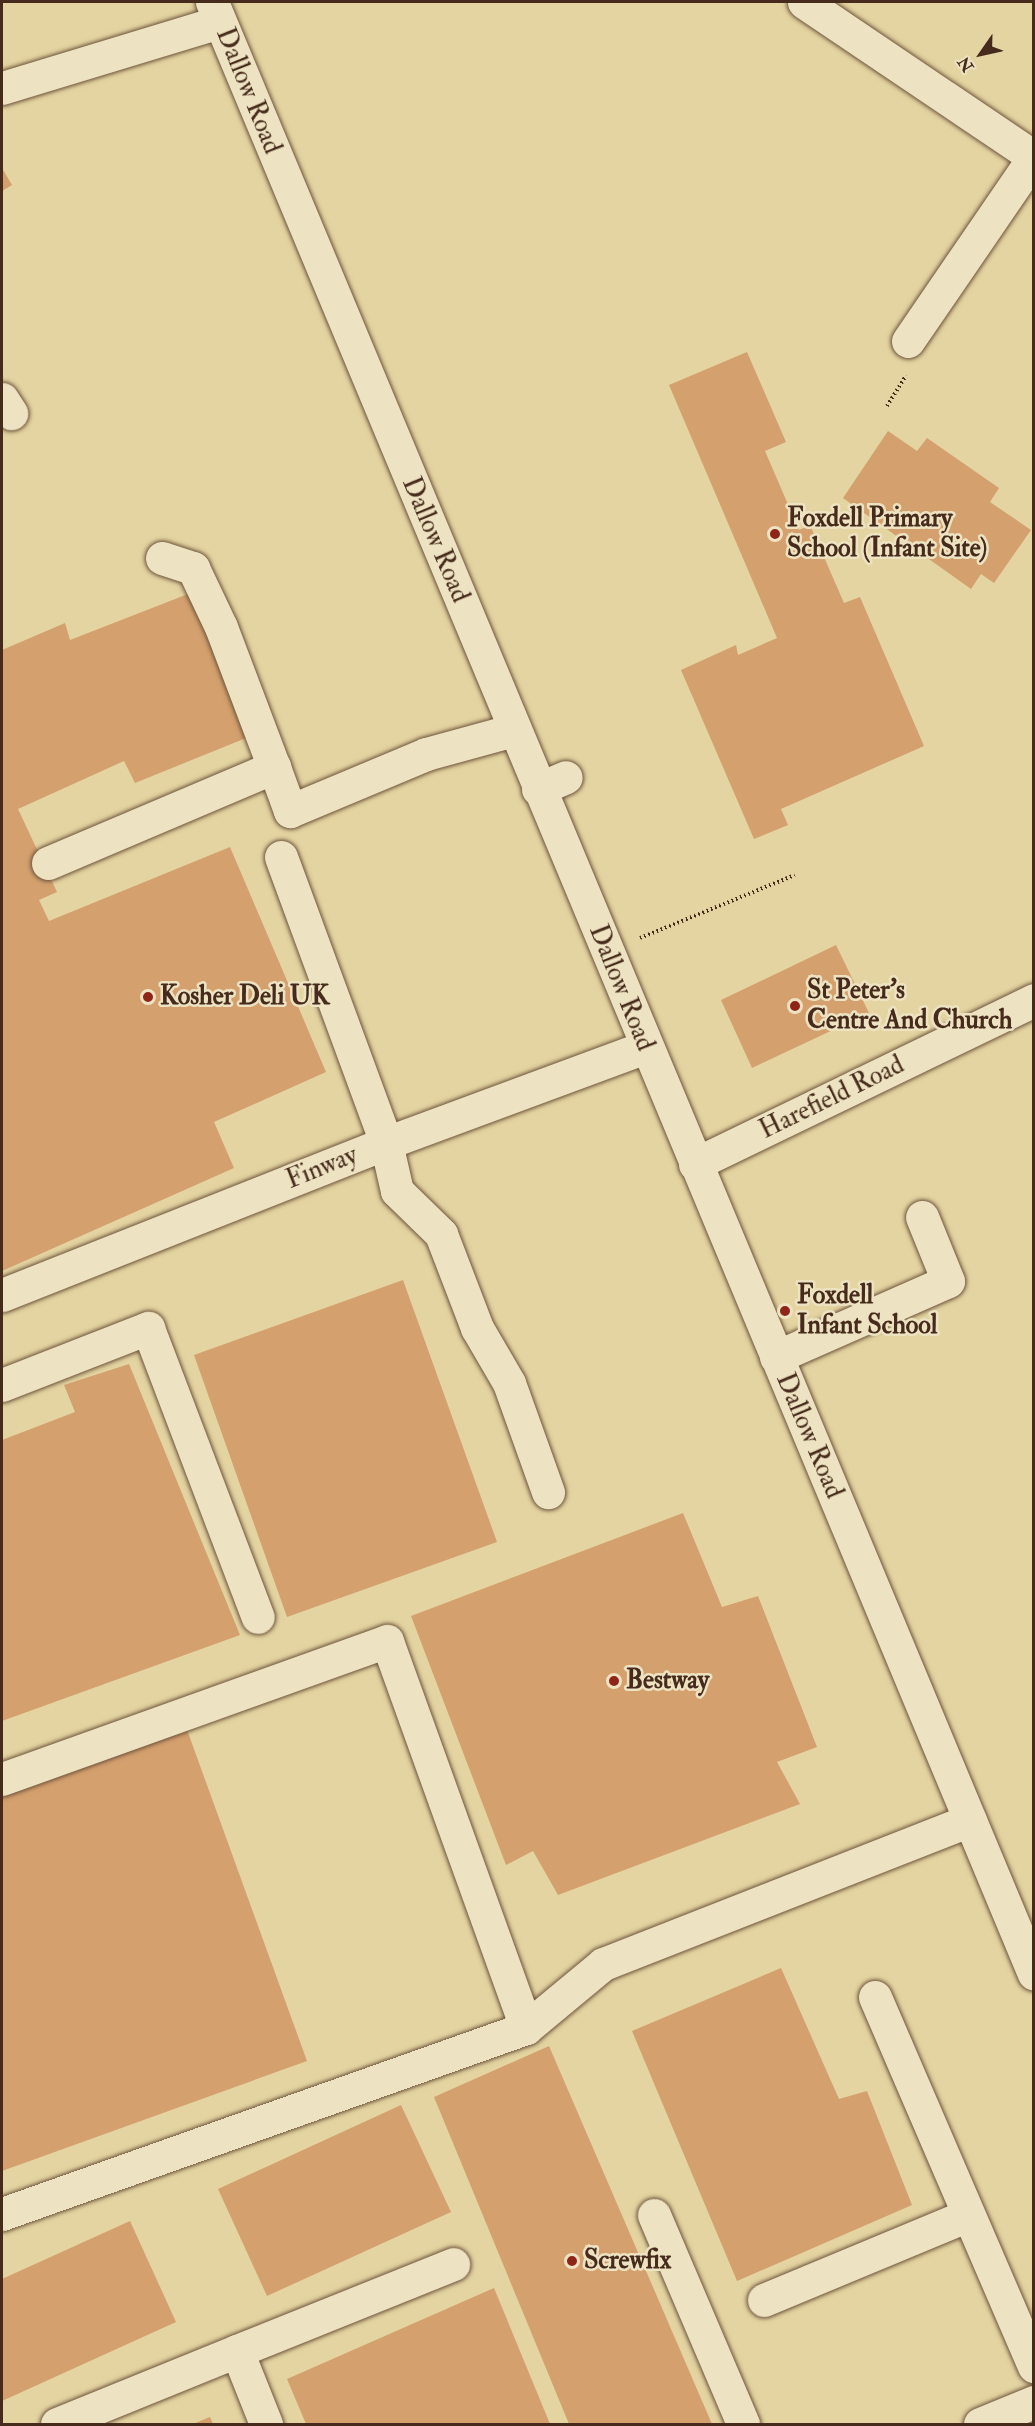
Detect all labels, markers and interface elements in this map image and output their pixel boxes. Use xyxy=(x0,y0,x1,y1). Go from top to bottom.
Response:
street label: Dallow Road xyxy=(209,23,287,159)
north arrow xyxy=(951,24,1011,84)
text: N xyxy=(954,53,978,76)
street label: Dallow Road xyxy=(395,473,475,607)
place label: Foxdell Primary School (Infant Site) xyxy=(787,503,987,564)
marker: Foxdell Primary School (Infant Site) xyxy=(768,527,782,541)
street label: Dallow Road xyxy=(582,920,660,1056)
place label: St Peter's Centre And Church xyxy=(807,975,1012,1036)
place label: Kosher Deli UK xyxy=(160,981,330,1013)
marker: Kosher Deli UK xyxy=(141,990,155,1004)
marker: St Peter's Centre And Church xyxy=(788,999,802,1013)
street label: Harefield Road xyxy=(755,1050,909,1146)
street label: Finway xyxy=(282,1140,362,1196)
place label: Foxdell Infant School xyxy=(797,1280,937,1342)
marker: Foxdell Infant School xyxy=(778,1304,792,1318)
street label: Dallow Road xyxy=(769,1369,849,1503)
place label: Bestway xyxy=(626,1665,709,1697)
marker: Bestway xyxy=(607,1674,621,1688)
place label: Screwfix xyxy=(584,2245,671,2277)
marker: Screwfix xyxy=(565,2254,579,2268)

